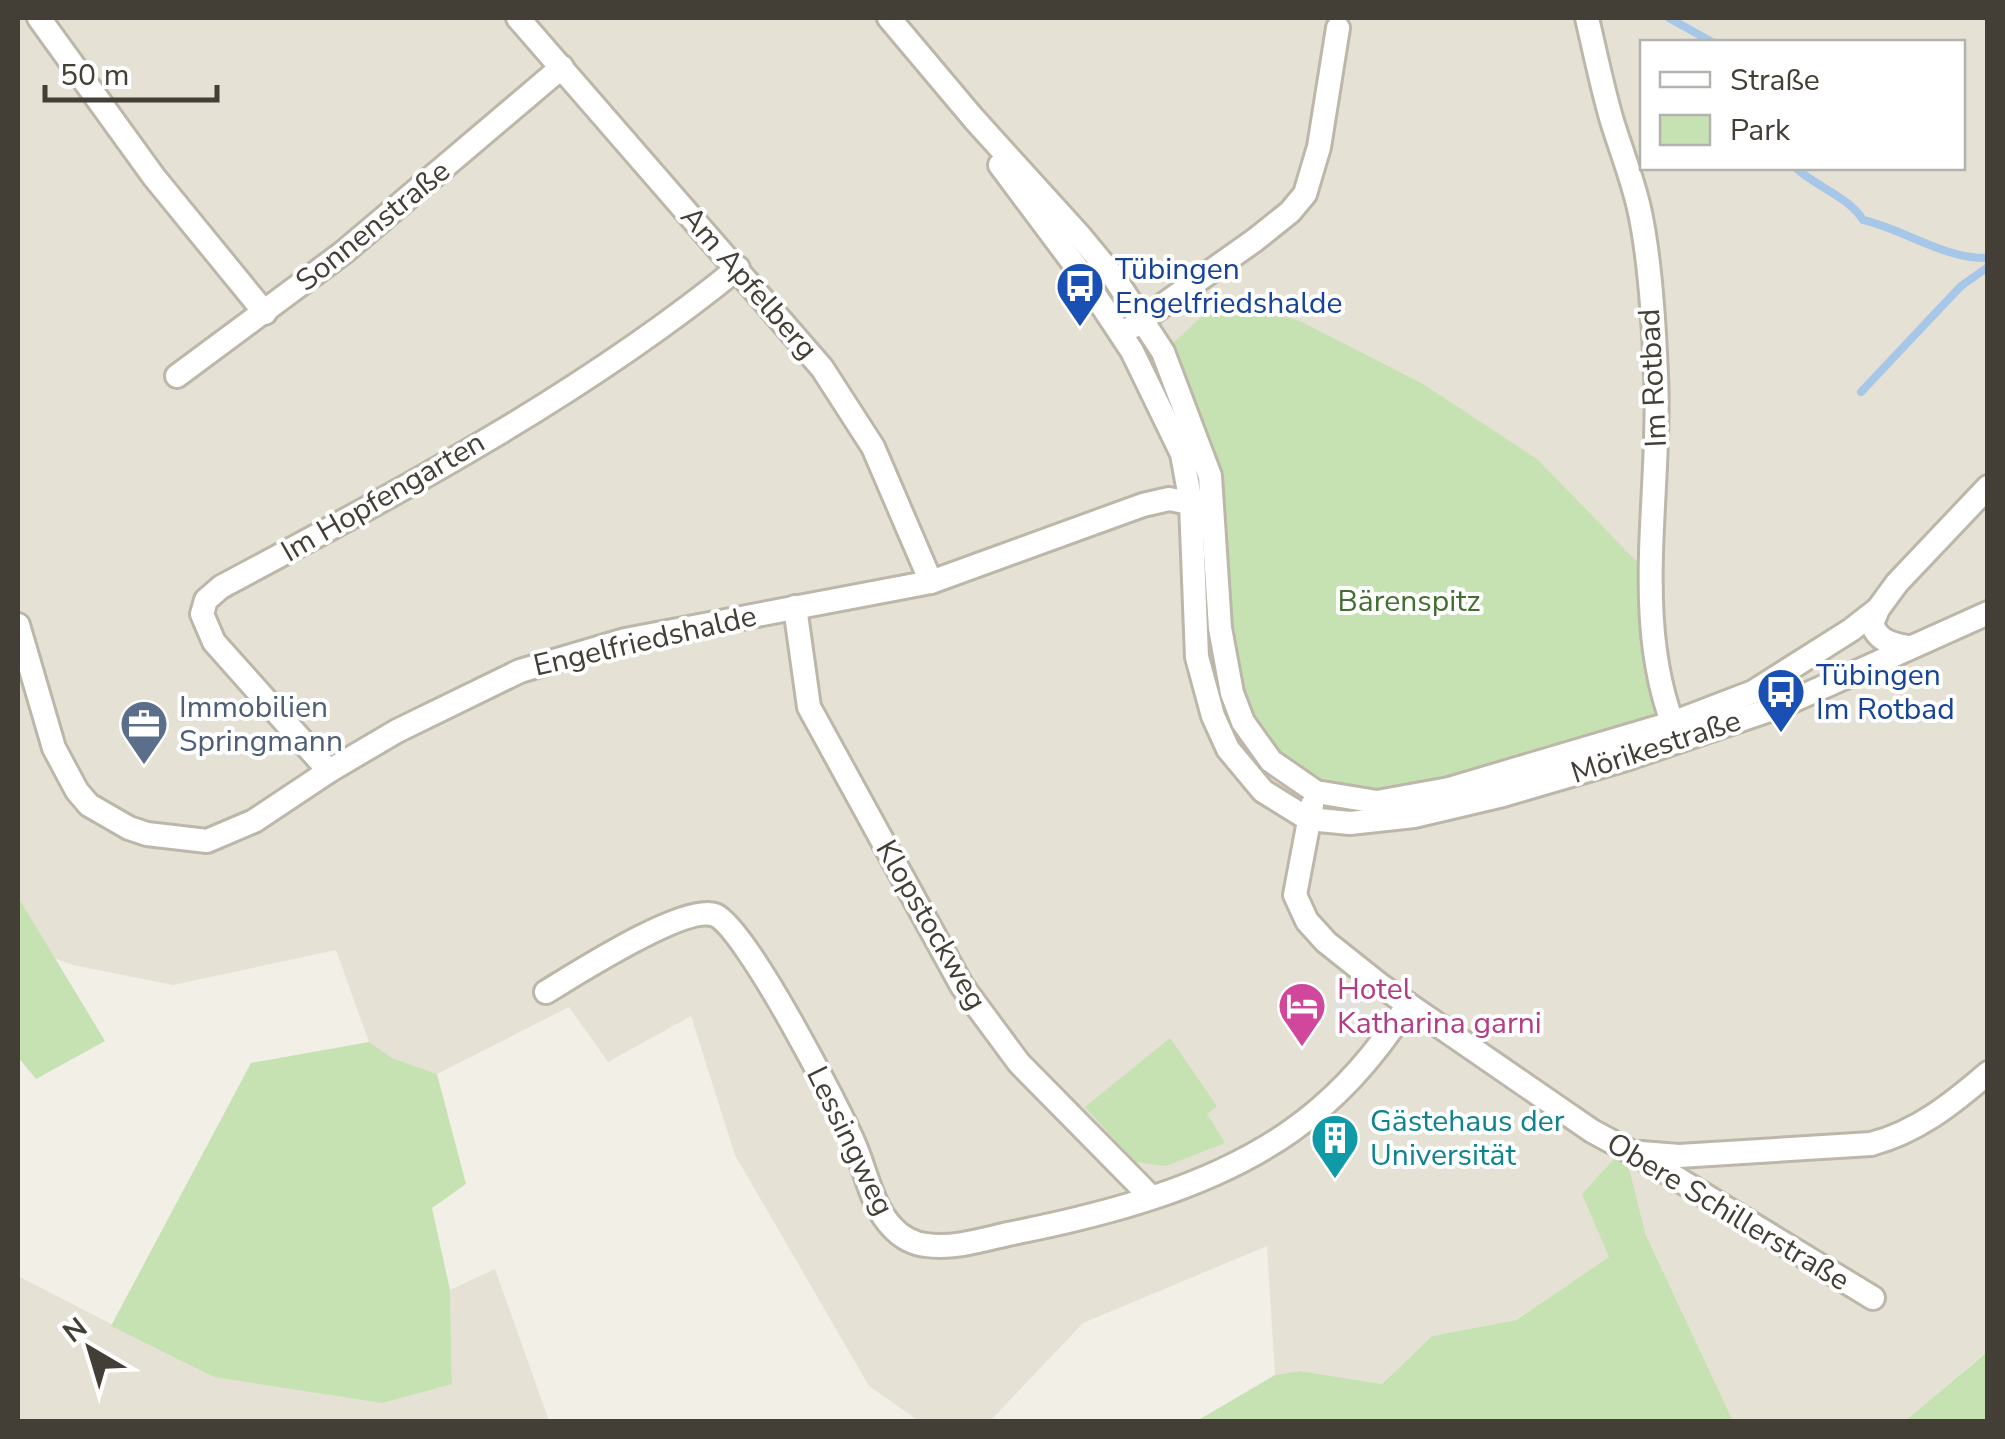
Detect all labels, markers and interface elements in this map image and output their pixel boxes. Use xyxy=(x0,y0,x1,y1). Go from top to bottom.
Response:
scale bar xyxy=(45,40,218,102)
legend xyxy=(1640,40,1965,170)
text: 50 m xyxy=(60,55,129,96)
text: Straße xyxy=(1730,60,1820,101)
text: Park xyxy=(1730,110,1791,151)
street label: Sonnenstraße xyxy=(287,151,459,301)
street label: Am Apfelberg xyxy=(671,198,827,368)
place label: Tübingen Engelfriedshalde xyxy=(1115,249,1342,324)
bus stop icon: Tübingen Engelfriedshalde xyxy=(1054,260,1106,328)
street label: Im Rotbad xyxy=(1629,308,1677,448)
street label: Im Hopfengarten xyxy=(274,422,492,572)
park label: Bärenspitz xyxy=(1337,581,1481,622)
street label: Engelfriedshalde xyxy=(530,595,760,687)
place label: Tübingen Im Rotbad xyxy=(1816,655,1955,730)
bus stop icon: Tübingen Im Rotbad xyxy=(1755,666,1807,734)
place label: Immobilien Springmann xyxy=(179,687,343,762)
office icon: Immobilien Springmann xyxy=(118,698,170,766)
street label: Mörikestraße xyxy=(1566,700,1746,794)
street label: Klopstockweg xyxy=(866,833,996,1017)
place label: Hotel Katharina garni xyxy=(1337,969,1542,1044)
hotel icon: Hotel Katharina garni xyxy=(1276,980,1328,1048)
street label: Lessingweg xyxy=(796,1060,904,1222)
place label: Gästehaus der Universität xyxy=(1370,1101,1565,1176)
building icon: Gästehaus der Universität xyxy=(1309,1112,1361,1180)
street label: Obere Schillerstraße xyxy=(1599,1123,1857,1301)
north arrow xyxy=(40,1299,140,1399)
text: N xyxy=(55,1309,95,1352)

